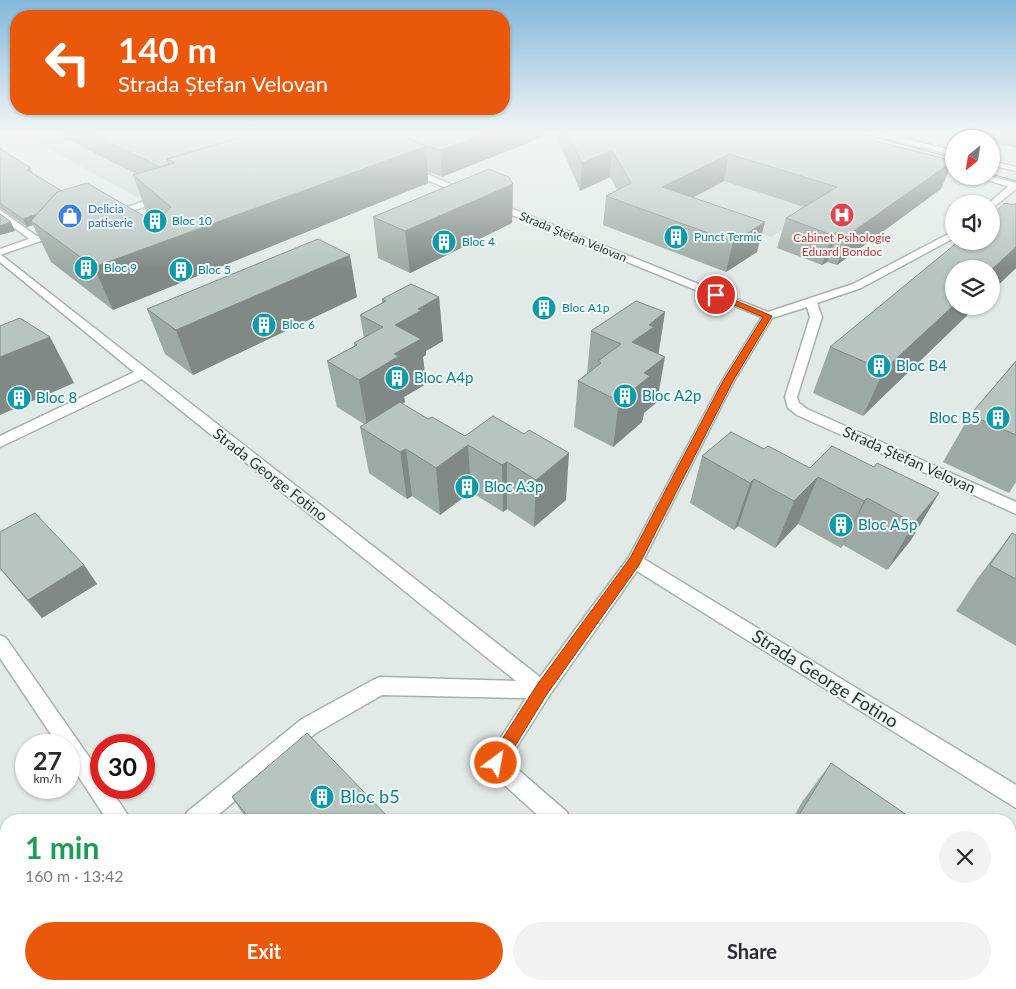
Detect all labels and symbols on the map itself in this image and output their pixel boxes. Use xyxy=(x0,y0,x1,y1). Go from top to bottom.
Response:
north arrow xyxy=(945,130,1000,185)
place label: Delicia patiserie xyxy=(88,201,133,230)
hospital icon: Cabinet Psihologie Eduard Bondoc xyxy=(829,202,855,228)
shop icon: Delicia patiserie xyxy=(57,203,83,229)
building icon: Bloc 10 xyxy=(142,208,168,234)
street label: Strada Ștefan Velovan xyxy=(517,208,629,265)
place label: Bloc 10 xyxy=(172,213,212,228)
building icon: Punct Termic xyxy=(663,224,689,250)
building icon: Bloc 4 xyxy=(431,229,457,255)
place label: Punct Termic xyxy=(694,229,762,244)
place label: Cabinet Psihologie Eduard Bondoc xyxy=(793,230,891,259)
place label: Bloc 4 xyxy=(462,234,495,249)
building icon: Bloc 9 xyxy=(73,255,99,281)
building icon: Bloc 5 xyxy=(168,257,194,283)
place label: Bloc 9 xyxy=(104,260,137,275)
place label: Bloc 5 xyxy=(198,262,231,277)
pin xyxy=(695,274,737,316)
building icon: Bloc A1p xyxy=(531,295,557,321)
place label: Bloc A1p xyxy=(562,300,610,315)
building icon: Bloc 6 xyxy=(251,312,277,338)
place label: Bloc 6 xyxy=(282,317,315,332)
building icon: Bloc B4 xyxy=(866,353,892,379)
place label: Bloc B4 xyxy=(896,356,947,374)
building icon: Bloc A4p xyxy=(384,365,410,391)
place label: Bloc A4p xyxy=(414,368,473,386)
building icon: Bloc A2p xyxy=(612,383,638,409)
building icon: Bloc 8 xyxy=(6,385,32,411)
place label: Bloc A2p xyxy=(642,386,701,404)
place label: Bloc 8 xyxy=(36,388,77,406)
building icon: Bloc B5 xyxy=(985,405,1011,431)
place label: Bloc B5 xyxy=(929,408,980,426)
street label: Strada Ștefan Velovan xyxy=(840,422,978,496)
street label: Strada George Fotino xyxy=(210,424,331,524)
building icon: Bloc A3p xyxy=(454,474,480,500)
place label: Bloc A3p xyxy=(484,477,543,495)
building icon: Bloc A5p xyxy=(828,512,854,538)
place label: Bloc A5p xyxy=(858,515,917,533)
street label: Strada George Fotino xyxy=(748,624,903,732)
speed limit sign: 30 xyxy=(90,734,155,799)
position arrow xyxy=(469,736,521,788)
building icon: Bloc b5 xyxy=(309,784,335,810)
place label: Bloc b5 xyxy=(340,785,400,807)

